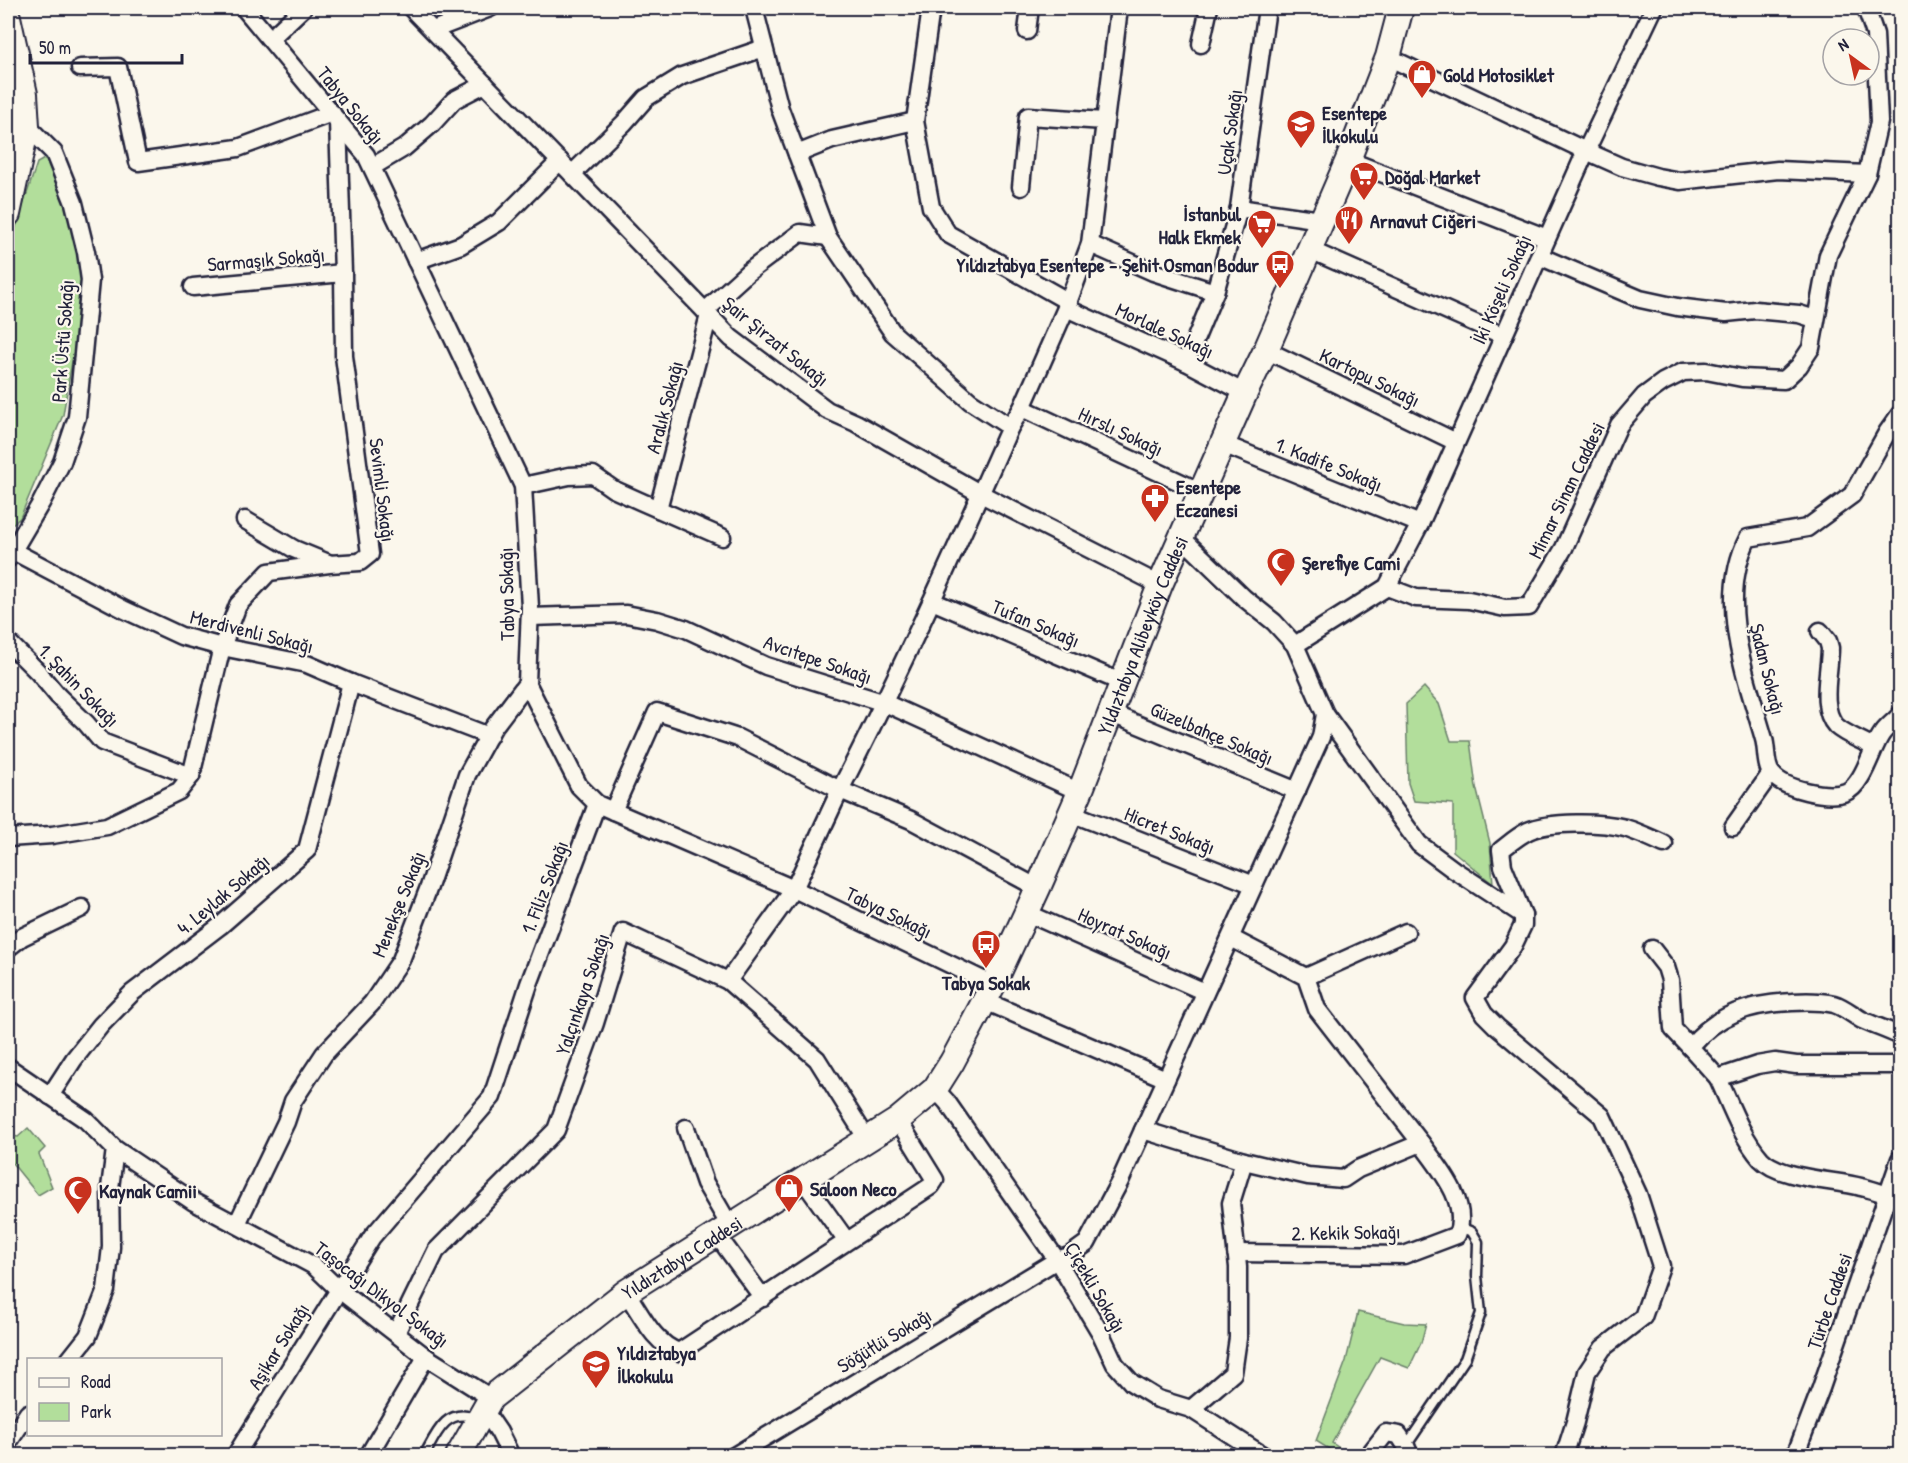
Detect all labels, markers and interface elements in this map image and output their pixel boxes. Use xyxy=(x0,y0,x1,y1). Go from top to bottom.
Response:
scale bar xyxy=(30,27,182,65)
north arrow xyxy=(1821,27,1881,87)
text: N xyxy=(1833,33,1853,56)
text: 50 m xyxy=(39,35,71,60)
shop icon: Gold Motosiklet xyxy=(1406,58,1438,100)
street label: Tabya Sokağı xyxy=(311,60,391,150)
place label: Gold Motosiklet xyxy=(1443,61,1555,88)
street label: Uçak Sokağı xyxy=(1210,87,1248,177)
place label: Esentepe İlkokulu xyxy=(1322,99,1387,149)
school or university icon: Esentepe İlkokulu xyxy=(1285,108,1317,150)
supermarket icon: Doğal Market xyxy=(1348,160,1380,202)
place label: Doğal Market xyxy=(1385,163,1481,191)
place label: İstanbul Halk Ekmek xyxy=(1159,200,1242,250)
restaurant icon: Arnavut Ciğeri xyxy=(1333,204,1365,246)
place label: Arnavut Ciğeri xyxy=(1370,207,1476,235)
supermarket icon: İstanbul Halk Ekmek xyxy=(1246,208,1278,250)
street label: İki Köşeli Sokağı xyxy=(1465,230,1537,348)
street label: Sarmaşık Sokağı xyxy=(206,240,326,278)
bus stop icon: Yıldıztabya Esentepe - Şehit Osman Bodur xyxy=(1264,248,1296,290)
place label: Yıldıztabya Esentepe - Şehit Osman Bodur xyxy=(956,251,1259,279)
street label: Park Üstü Sokağı xyxy=(44,279,80,403)
street label: Şair Şirzat Sokağı xyxy=(717,290,835,392)
street label: Morlale Sokağı xyxy=(1112,295,1218,365)
street label: Kartopu Sokağı xyxy=(1315,341,1425,413)
street label: Aralık Sokağı xyxy=(639,358,689,456)
street label: Hırslı Sokağı xyxy=(1074,400,1168,462)
street label: Mimar Sinan Caddesi xyxy=(1521,417,1611,563)
street label: 1. Kadife Sokağı xyxy=(1271,430,1387,498)
street label: Sevimli Sokağı xyxy=(363,437,403,543)
place label: Esentepe Eczanesi xyxy=(1176,473,1241,523)
pharmacy icon: Esentepe Eczanesi xyxy=(1139,482,1171,524)
street label: Yıldıztabya Alibeyköy Caddesi xyxy=(1090,531,1194,738)
mosque icon: Şerefiye Cami xyxy=(1265,546,1297,588)
street label: Tabya Sokağı xyxy=(492,547,520,641)
place label: Şerefiye Cami xyxy=(1302,549,1401,577)
street label: Tufan Sokağı xyxy=(988,592,1084,654)
street label: Merdivenli Sokağı xyxy=(188,603,316,659)
street label: Şadan Sokağı xyxy=(1744,621,1792,717)
street label: Avcıtepe Sokağı xyxy=(760,628,876,690)
street label: 1. Şahin Sokağı xyxy=(32,637,126,733)
street label: Güzelbahçe Sokağı xyxy=(1146,695,1278,771)
street label: Hicret Sokağı xyxy=(1121,800,1219,860)
street label: 1. Filiz Sokağı xyxy=(514,836,574,938)
street label: 4. Leylak Sokağı xyxy=(171,847,275,941)
street label: Menekşe Sokağı xyxy=(364,847,432,961)
street label: Tabya Sokağı xyxy=(841,879,937,945)
street label: Hoyrat Sokağı xyxy=(1074,900,1176,966)
bus stop icon: Tabya Sokak xyxy=(970,928,1002,970)
street label: Yalçınkaya Sokağı xyxy=(549,930,615,1058)
place label: Tabya Sokak xyxy=(941,969,1031,997)
shop icon: Saloon Neco xyxy=(773,1172,805,1214)
mosque icon: Kaynak Camii xyxy=(62,1174,94,1216)
place label: Saloon Neco xyxy=(810,1175,897,1202)
place label: Kaynak Camii xyxy=(99,1177,197,1205)
street label: Yıldıztabya Caddesi xyxy=(616,1209,747,1305)
street label: 2. Kekik Sokağı xyxy=(1291,1218,1401,1246)
street label: Taşocağı Dikyol Sokağı xyxy=(309,1234,455,1354)
street label: Çiçekli Sokağı xyxy=(1059,1237,1133,1337)
street label: Türbe Caddesi xyxy=(1800,1249,1858,1353)
street label: Aşikar Sokağı xyxy=(241,1298,315,1394)
street label: Söğütlü Sokağı xyxy=(832,1301,936,1379)
place label: Yıldıztabya İlkokulu xyxy=(617,1339,696,1389)
school or university icon: Yıldıztabya İlkokulu xyxy=(580,1348,612,1390)
legend xyxy=(27,1358,222,1436)
text: Road xyxy=(81,1369,111,1394)
text: Park xyxy=(81,1399,112,1424)

